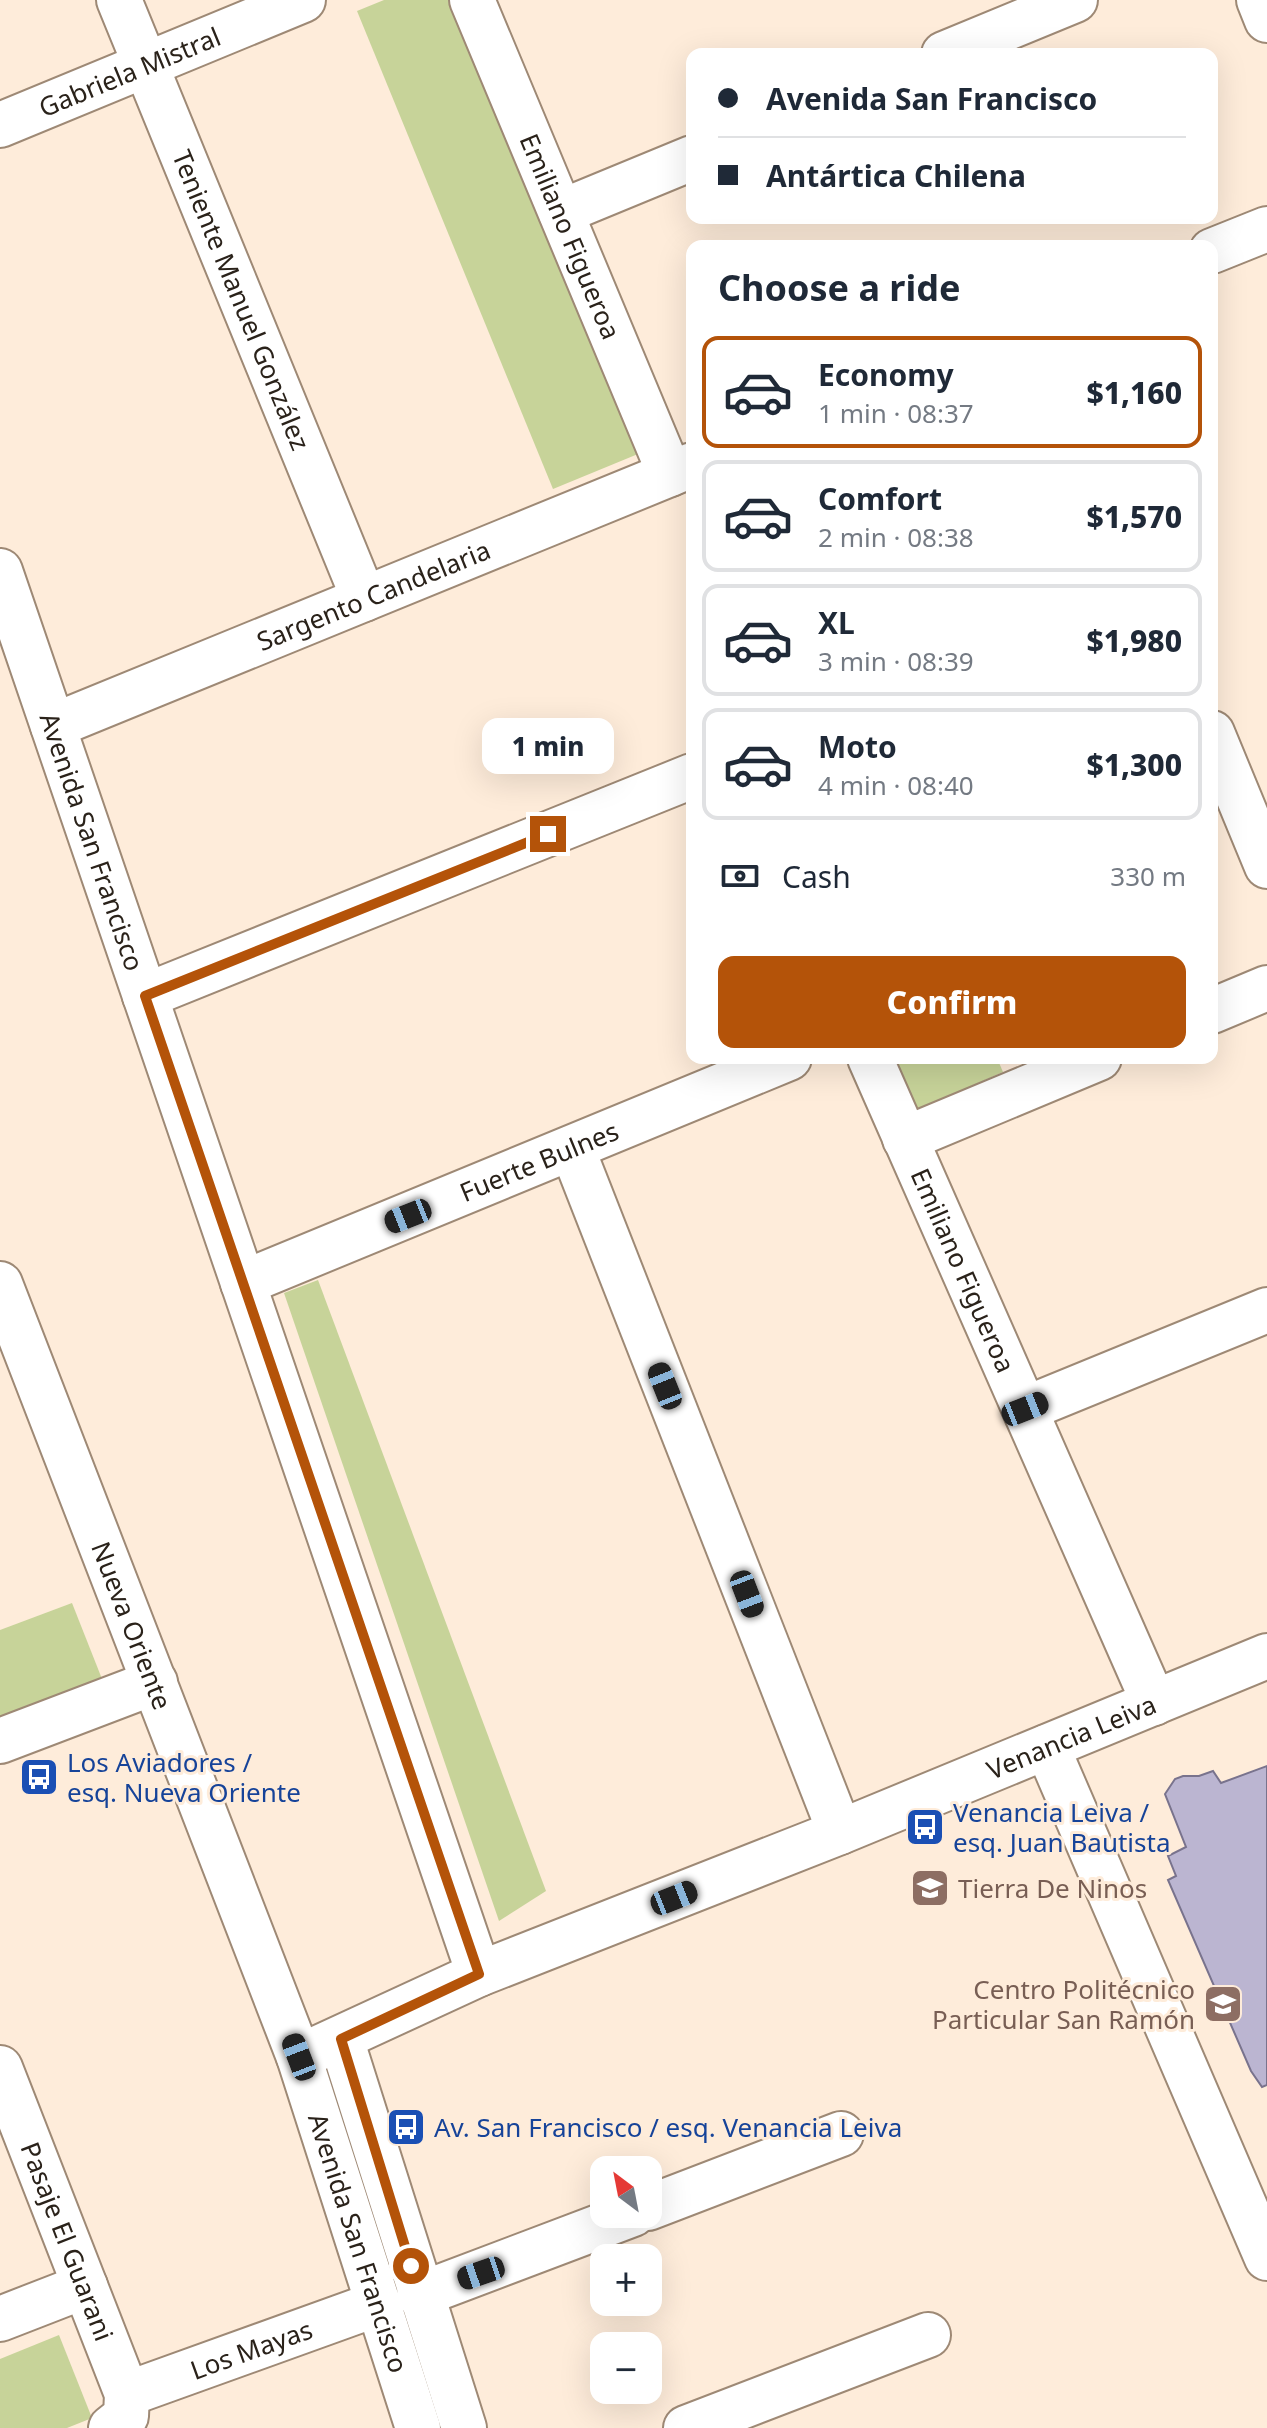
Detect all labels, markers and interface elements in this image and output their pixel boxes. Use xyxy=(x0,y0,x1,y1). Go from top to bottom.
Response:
street label: Gabriela Mistral xyxy=(33,18,226,125)
text: Avenida San Francisco xyxy=(766,78,1097,119)
street label: Emiliano Figueroa xyxy=(512,128,630,344)
street label: Teniente Manuel González xyxy=(164,144,319,455)
text: Antártica Chilena xyxy=(766,155,1026,196)
text: Choose a ride xyxy=(718,263,960,312)
text: Economy xyxy=(818,354,954,395)
icon: car xyxy=(722,356,794,428)
text: $1,160 xyxy=(1087,372,1182,413)
text: 1 min · 08:37 xyxy=(818,395,974,431)
text: Comfort xyxy=(818,478,942,519)
icon: car xyxy=(722,480,794,552)
text: $1,570 xyxy=(1087,496,1182,537)
text: 2 min · 08:38 xyxy=(818,519,974,555)
street label: Sargento Candelaria xyxy=(251,531,495,659)
text: XL xyxy=(818,602,855,643)
icon: car xyxy=(722,604,794,676)
text: $1,980 xyxy=(1087,620,1182,661)
text: 3 min · 08:39 xyxy=(818,643,974,679)
street label: Avenida San Francisco xyxy=(32,708,153,976)
callout: 1 min xyxy=(482,718,614,774)
text: Moto xyxy=(818,726,897,767)
text: 1 min xyxy=(512,728,584,764)
icon: car xyxy=(722,728,794,800)
text: $1,300 xyxy=(1087,744,1182,785)
text: 4 min · 08:40 xyxy=(818,767,974,803)
route end xyxy=(530,816,566,852)
icon: cash xyxy=(718,854,762,898)
text: Cash xyxy=(782,856,851,897)
text: 330 m xyxy=(1110,858,1186,894)
button: Confirm xyxy=(718,956,1186,1048)
street label: Fuerte Bulnes xyxy=(454,1112,624,1210)
street label: Emiliano Figueroa xyxy=(903,1163,1024,1378)
car xyxy=(381,1196,435,1236)
car xyxy=(645,1359,685,1413)
car xyxy=(998,1389,1052,1429)
street label: Nueva Oriente xyxy=(83,1536,181,1714)
car xyxy=(727,1567,767,1621)
street label: Venancia Leiva xyxy=(981,1686,1161,1788)
place label: Los Aviadores / esq. Nueva Oriente xyxy=(67,1744,301,1810)
bus stop icon: Los Aviadores / esq. Nueva Oriente xyxy=(18,1756,60,1798)
place label: Venancia Leiva / esq. Juan Bautista xyxy=(953,1794,1171,1860)
bus stop icon: Venancia Leiva / esq. Juan Bautista xyxy=(904,1806,946,1848)
school or university icon: Tierra De Ninos xyxy=(909,1867,951,1909)
place label: Tierra De Ninos xyxy=(958,1870,1147,1906)
car xyxy=(647,1878,701,1918)
place label: Centro Politécnico Particular San Ramón xyxy=(932,1971,1195,2037)
school or university icon: Centro Politécnico Particular San Ramón xyxy=(1202,1983,1244,2025)
car xyxy=(279,2030,319,2084)
bus stop icon: Av. San Francisco / esq. Venancia Leiva xyxy=(385,2106,427,2148)
street label: Avenida San Francisco xyxy=(300,2108,417,2377)
place label: Av. San Francisco / esq. Venancia Leiva xyxy=(434,2109,902,2145)
street label: Pasaje El Guarani xyxy=(13,2137,123,2346)
north arrow xyxy=(590,2156,662,2228)
map controls xyxy=(590,2156,662,2404)
button: + xyxy=(590,2244,662,2316)
route start xyxy=(393,2248,429,2284)
car xyxy=(454,2254,508,2292)
street label: Los Mayas xyxy=(185,2311,317,2388)
button: − xyxy=(590,2332,662,2404)

